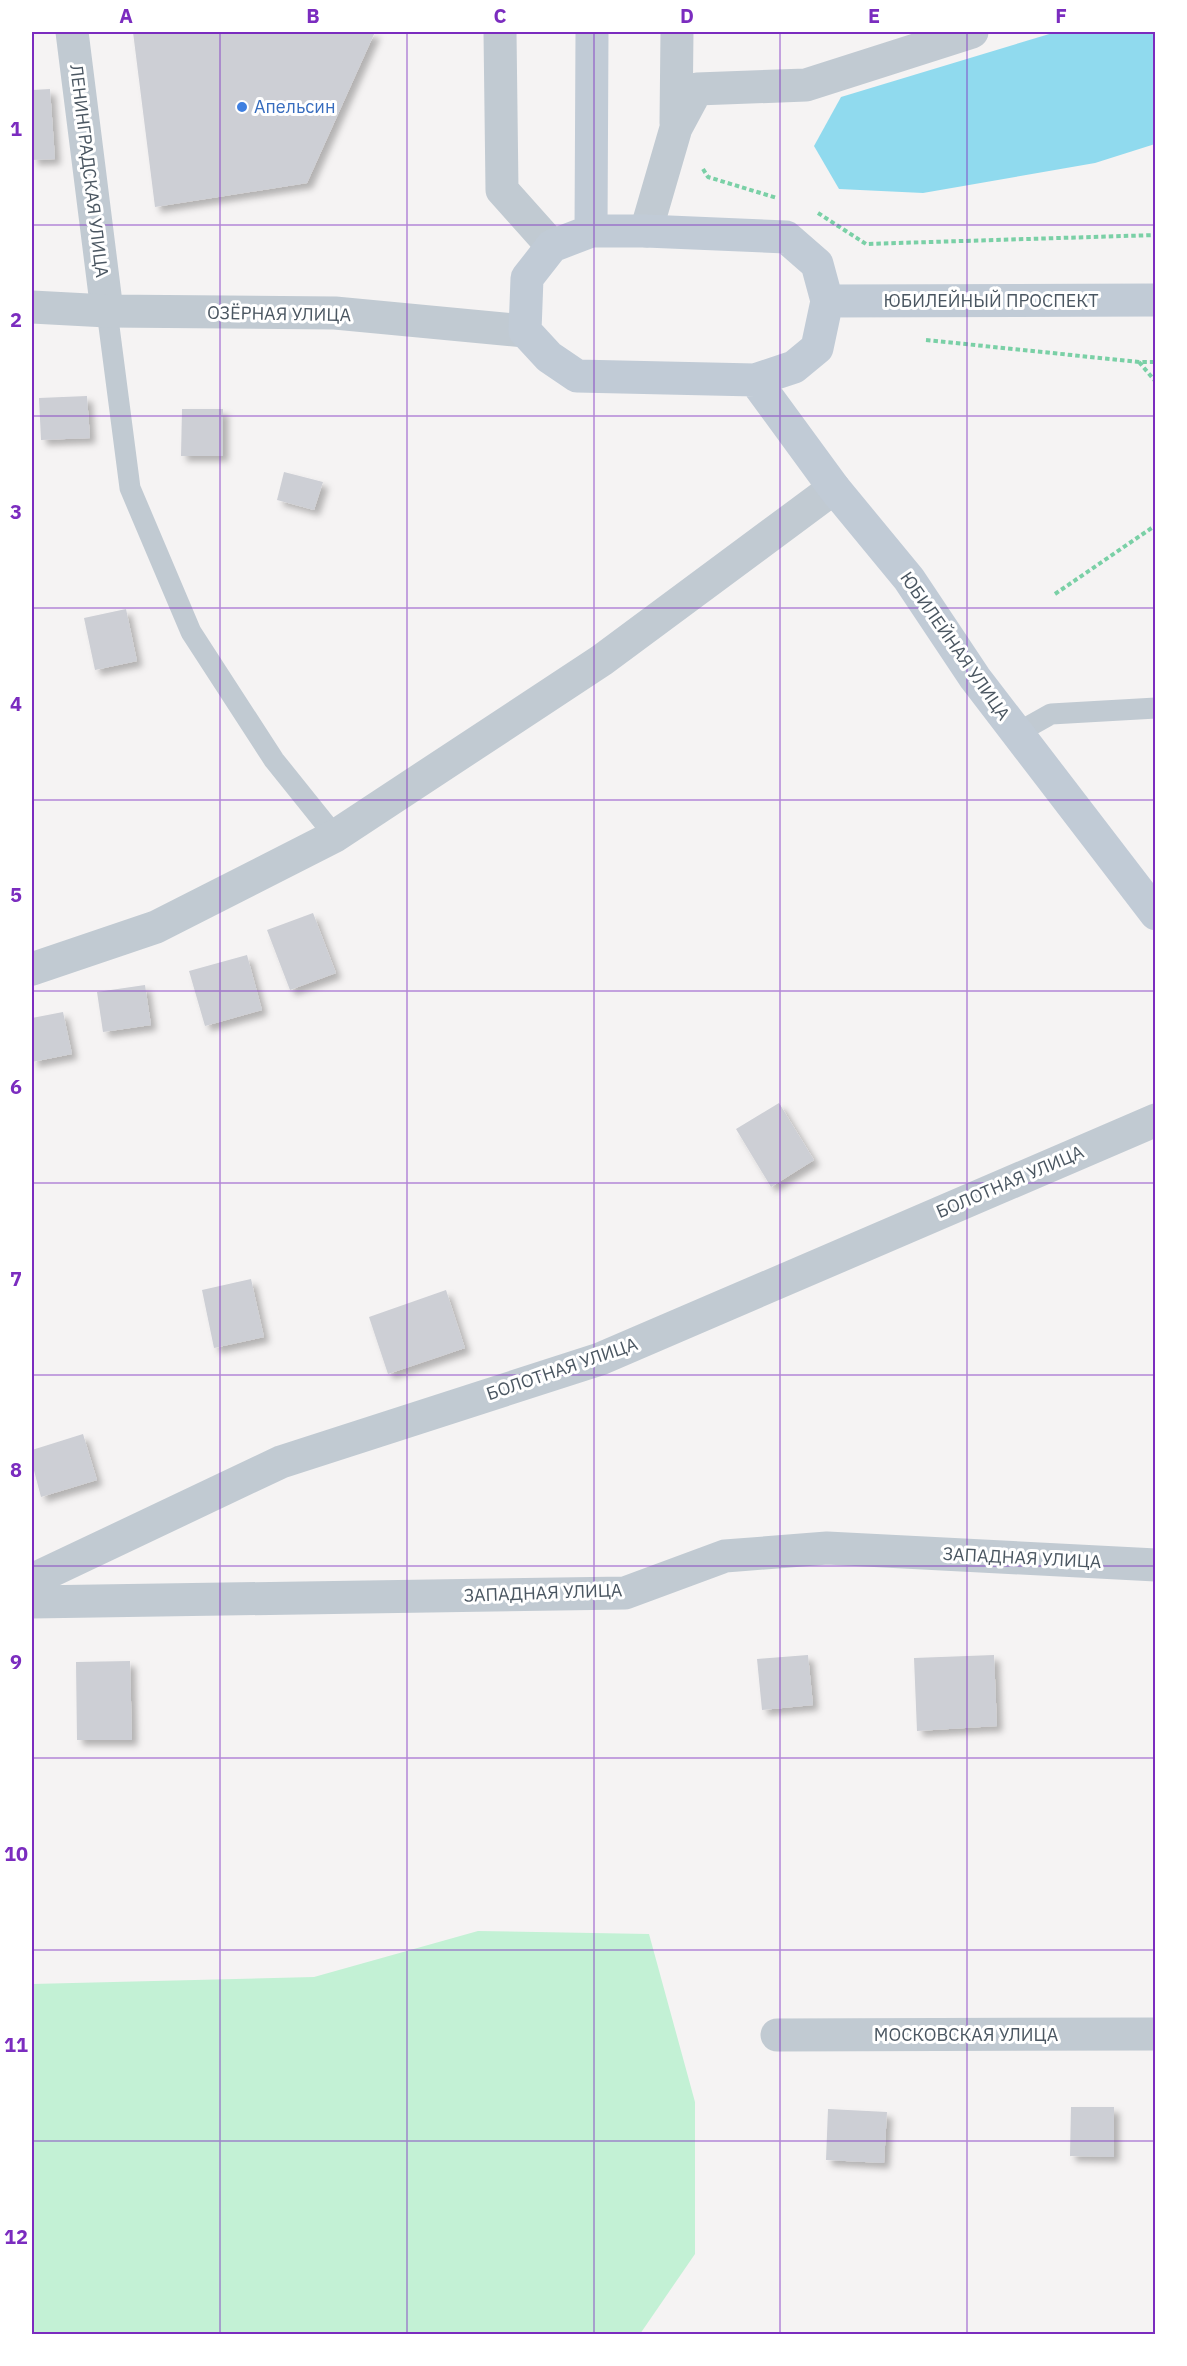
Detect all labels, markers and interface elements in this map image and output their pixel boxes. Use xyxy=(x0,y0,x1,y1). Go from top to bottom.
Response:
text: A xyxy=(119,2,133,29)
text: B xyxy=(306,2,320,29)
text: C xyxy=(493,2,507,29)
text: D xyxy=(680,2,694,29)
text: E xyxy=(868,2,880,29)
text: F xyxy=(1055,2,1067,29)
street label: ЛЕНИНГРАДСКАЯ УЛИЦА xyxy=(65,63,114,279)
place label: Апельсин xyxy=(254,95,336,118)
marker: Апельсин xyxy=(235,100,249,114)
text: 1 xyxy=(10,115,22,142)
street label: ЮБИЛЕЙНЫЙ ПРОСПЕКТ xyxy=(884,289,1098,312)
street label: ОЗЁРНАЯ УЛИЦА xyxy=(207,301,352,326)
text: 2 xyxy=(10,306,22,333)
text: 3 xyxy=(10,498,22,525)
street label: ЮБИЛЕЙНАЯ УЛИЦА xyxy=(895,567,1016,725)
text: 4 xyxy=(10,690,22,717)
text: 5 xyxy=(10,881,22,908)
text: 6 xyxy=(10,1073,22,1100)
street label: БОЛОТНАЯ УЛИЦА xyxy=(932,1140,1088,1223)
text: 7 xyxy=(10,1265,22,1292)
street label: БОЛОТНАЯ УЛИЦА xyxy=(483,1332,641,1405)
text: 8 xyxy=(10,1456,22,1483)
street label: ЗАПАДНАЯ УЛИЦА xyxy=(942,1542,1102,1573)
street label: ЗАПАДНАЯ УЛИЦА xyxy=(463,1578,623,1607)
text: 9 xyxy=(10,1648,22,1675)
text: 10 xyxy=(4,1840,28,1867)
street label: МОСКОВСКАЯ УЛИЦА xyxy=(874,2023,1059,2046)
text: 11 xyxy=(4,2031,28,2058)
text: 12 xyxy=(4,2223,28,2250)

